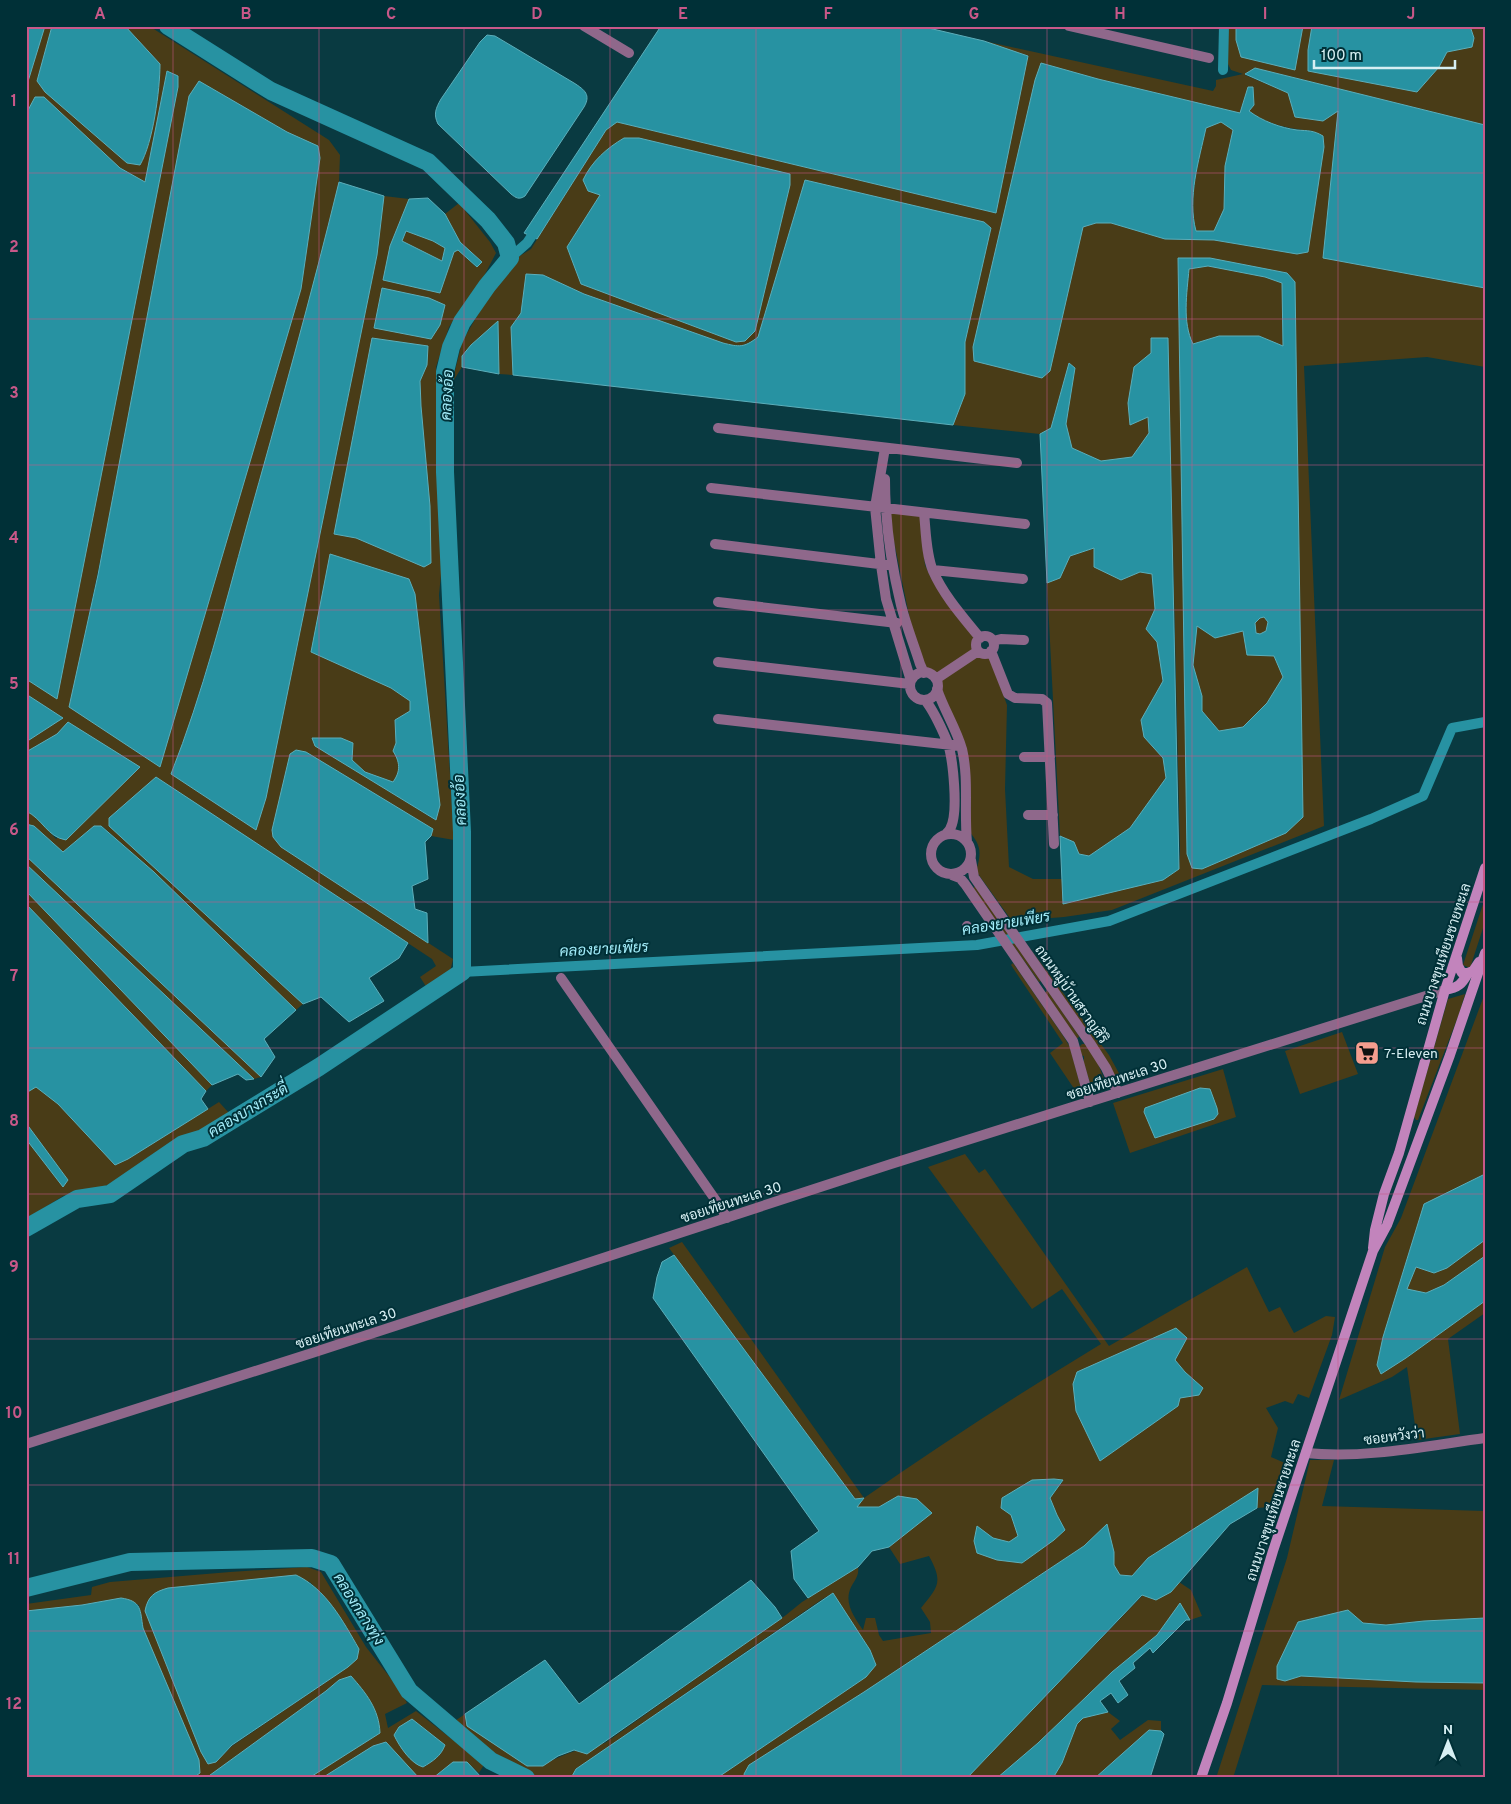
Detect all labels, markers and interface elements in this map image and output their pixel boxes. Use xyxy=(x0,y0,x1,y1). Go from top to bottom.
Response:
text: A xyxy=(94,5,106,25)
text: B xyxy=(240,5,252,25)
text: C xyxy=(386,5,396,25)
text: D xyxy=(531,5,543,25)
text: E xyxy=(678,5,688,25)
text: F xyxy=(823,5,833,25)
text: G xyxy=(969,5,979,25)
text: H xyxy=(1114,5,1126,25)
text: I xyxy=(1263,5,1267,25)
text: J xyxy=(1407,5,1415,25)
scale bar xyxy=(1314,38,1455,70)
text: 100 m xyxy=(1321,47,1362,66)
text: 1 xyxy=(11,92,17,112)
text: 2 xyxy=(9,238,19,258)
water label: คลองอ้อ xyxy=(436,369,459,421)
text: 3 xyxy=(9,384,19,404)
text: 4 xyxy=(9,529,19,549)
text: 5 xyxy=(9,675,19,695)
water label: คลองอ้อ xyxy=(449,774,472,826)
text: 6 xyxy=(9,821,19,841)
street label: ถนนบางขุนเทียนชายทะเล xyxy=(1412,881,1475,1028)
water label: คลองยายเพียร xyxy=(960,906,1052,941)
water label: คลองยายเพียร xyxy=(559,937,650,962)
street label: ถนนหมู่บ้านสราญสิริ xyxy=(1030,941,1113,1048)
text: 7 xyxy=(10,967,18,987)
supermarket icon: 7-Eleven xyxy=(1354,1040,1380,1066)
place label: 7-Eleven xyxy=(1384,1046,1438,1063)
street label: ซอยเทียนทะเล 30 xyxy=(1064,1054,1170,1105)
water label: คลองบางกระดี่ xyxy=(202,1073,294,1143)
text: 8 xyxy=(9,1112,19,1132)
street label: ซอยเทียนทะเล 30 xyxy=(678,1177,784,1228)
text: 9 xyxy=(9,1258,19,1278)
street label: ซอยเทียนทะเล 30 xyxy=(293,1303,399,1354)
text: 10 xyxy=(6,1404,22,1424)
street label: ซอยหวังว่า xyxy=(1363,1425,1426,1450)
street label: ถนนบางขุนเทียนชายทะเล xyxy=(1242,1437,1305,1584)
text: 11 xyxy=(8,1550,20,1570)
water label: คลองกลางทุ่ง xyxy=(328,1569,389,1650)
text: 12 xyxy=(6,1695,22,1715)
north arrow xyxy=(1424,1716,1474,1766)
text: N xyxy=(1443,1722,1453,1739)

